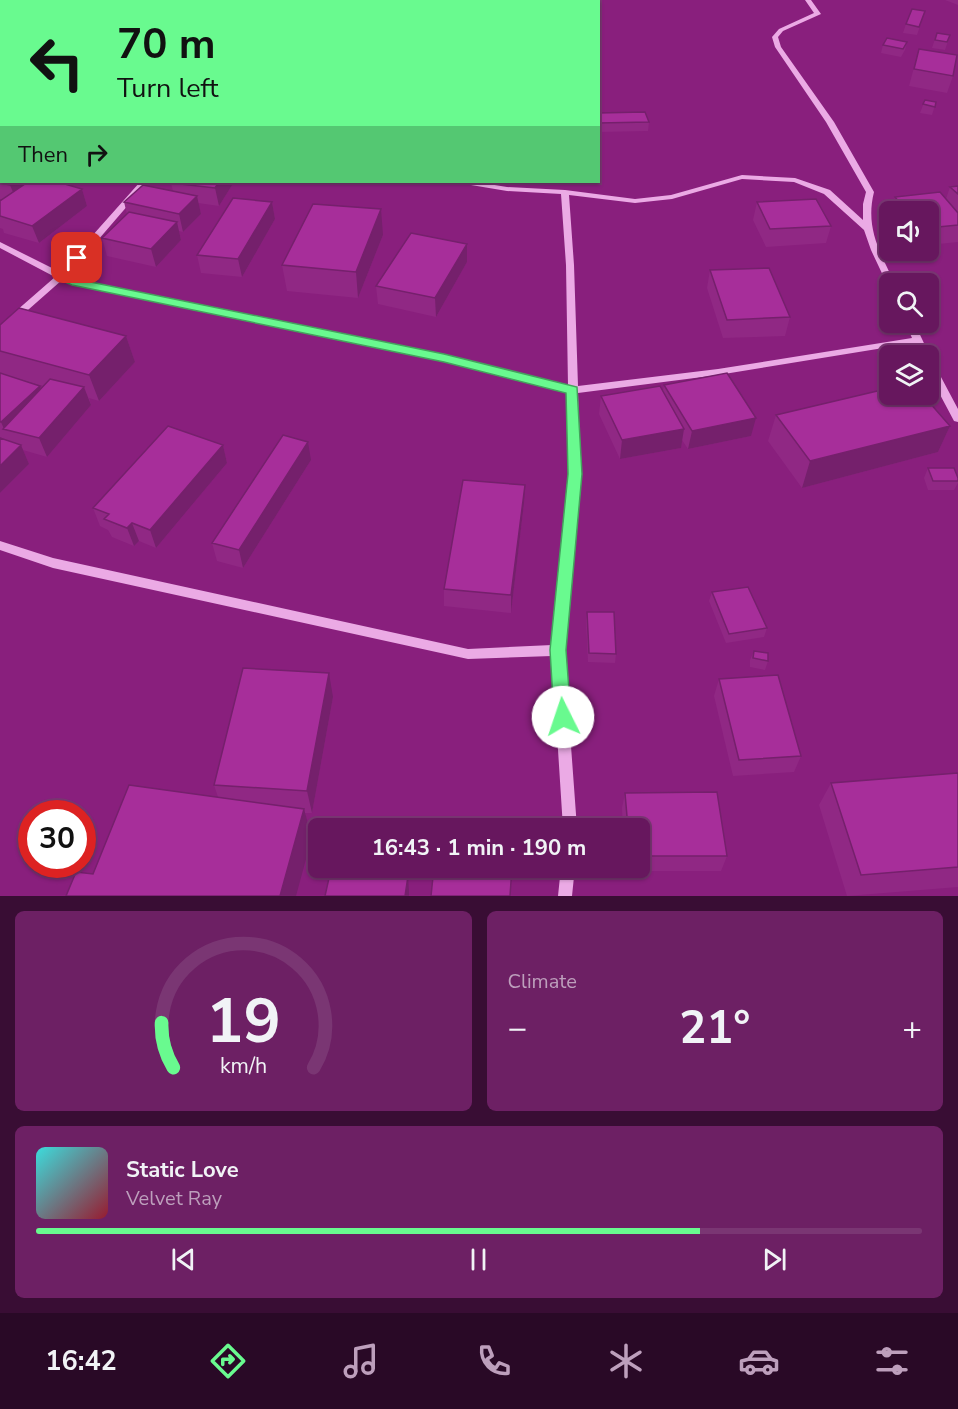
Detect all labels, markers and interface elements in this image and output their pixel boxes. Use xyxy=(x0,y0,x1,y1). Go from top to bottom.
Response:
text: 70 m xyxy=(117,16,216,73)
icon: left xyxy=(18,24,96,102)
text: Turn left xyxy=(117,70,218,107)
icon: right xyxy=(80,138,113,171)
text: Then xyxy=(18,140,68,170)
map controls xyxy=(879,201,939,405)
button: sound xyxy=(879,201,939,261)
pin xyxy=(51,232,102,283)
icon: arrive xyxy=(60,241,93,274)
button: search xyxy=(879,273,939,333)
button: layers xyxy=(879,345,939,405)
position arrow xyxy=(531,685,595,749)
speed limit sign: 30 xyxy=(18,800,96,878)
text: 16:43 · 1 min · 190 m xyxy=(372,833,586,863)
text: Climate xyxy=(508,968,577,995)
text: 19 xyxy=(206,979,281,1064)
text: 21° xyxy=(679,998,750,1059)
text: − xyxy=(508,1006,527,1051)
text: + xyxy=(902,1006,922,1051)
text: km/h xyxy=(220,1051,267,1081)
text: Static Love xyxy=(126,1155,239,1185)
text: Velvet Ray xyxy=(126,1185,222,1212)
icon: previous xyxy=(167,1243,200,1276)
icon: pause xyxy=(462,1243,495,1276)
icon: next xyxy=(758,1243,791,1276)
icon: directions xyxy=(207,1340,249,1382)
icon: music xyxy=(340,1340,382,1382)
icon: phone xyxy=(473,1340,515,1382)
icon: climate xyxy=(605,1340,647,1382)
icon: car xyxy=(738,1340,780,1382)
icon: filters xyxy=(871,1340,913,1382)
text: 16:42 xyxy=(45,1343,117,1380)

